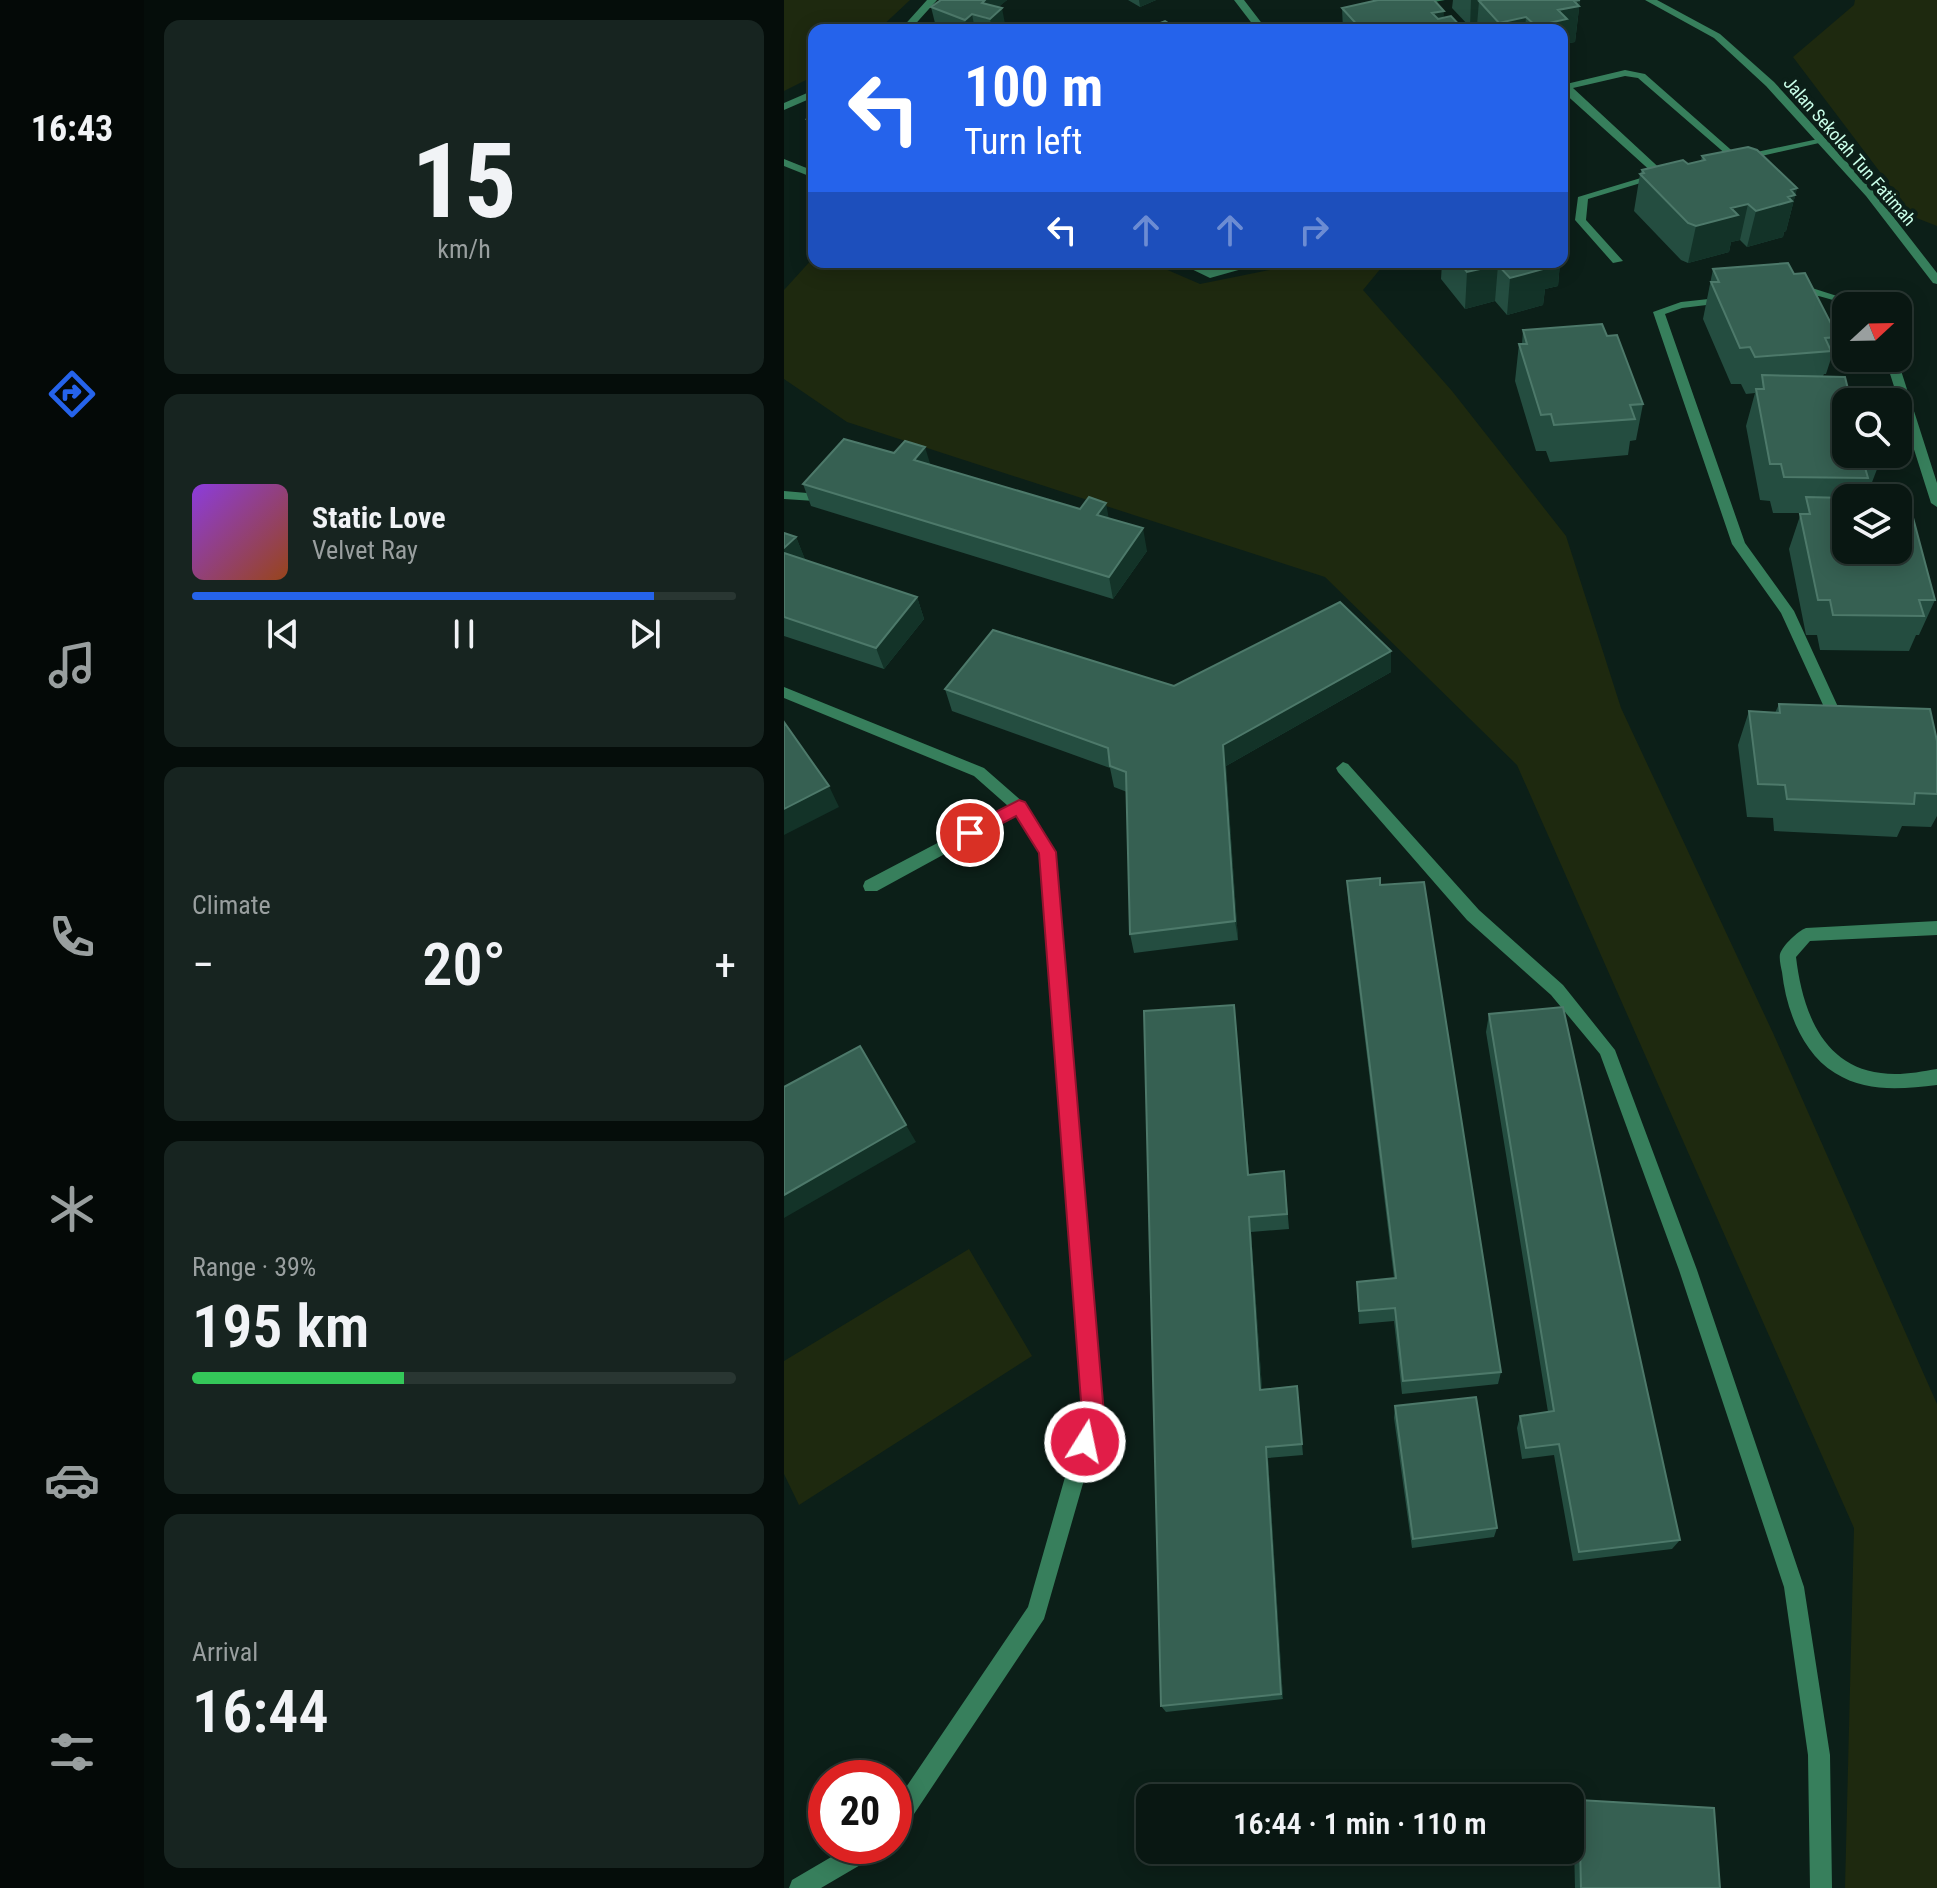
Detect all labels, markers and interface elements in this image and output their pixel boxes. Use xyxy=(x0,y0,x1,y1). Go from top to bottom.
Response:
text: 100 m xyxy=(964,54,1103,120)
icon: left xyxy=(832,56,936,160)
street label: Jalan Sekolah Tun Fatimah xyxy=(1780,72,1920,230)
text: 16:43 xyxy=(31,108,113,150)
text: 15 xyxy=(411,121,517,242)
text: Turn left xyxy=(964,121,1082,163)
icon: left xyxy=(1040,208,1084,252)
icon: ahead xyxy=(1124,208,1168,252)
icon: ahead xyxy=(1208,208,1252,252)
icon: right xyxy=(1292,208,1336,252)
text: km/h xyxy=(437,234,491,264)
north arrow xyxy=(1832,292,1912,372)
map controls xyxy=(1832,292,1912,564)
icon: directions xyxy=(44,366,100,422)
button: search xyxy=(1832,388,1912,468)
button: layers xyxy=(1832,484,1912,564)
text: Static Love xyxy=(312,500,446,535)
text: Velvet Ray xyxy=(312,535,418,565)
icon: previous xyxy=(261,612,305,656)
icon: pause xyxy=(442,612,486,656)
icon: next xyxy=(623,612,667,656)
icon: music xyxy=(44,637,100,693)
pin xyxy=(936,799,1004,867)
icon: arrive xyxy=(948,811,992,855)
text: Climate xyxy=(192,890,271,920)
icon: phone xyxy=(44,909,100,965)
text: 20° xyxy=(422,929,506,1000)
text: − xyxy=(192,939,214,991)
text: + xyxy=(714,939,736,991)
icon: climate xyxy=(44,1181,100,1237)
text: Range · 39% xyxy=(192,1252,316,1282)
text: 195 km xyxy=(192,1291,369,1362)
position arrow xyxy=(1043,1400,1127,1484)
icon: car xyxy=(44,1452,100,1508)
text: Arrival xyxy=(192,1637,258,1667)
text: 16:44 xyxy=(192,1676,329,1747)
icon: filters xyxy=(44,1724,100,1780)
speed limit sign: 20 xyxy=(808,1760,912,1864)
text: 16:44 · 1 min · 110 m xyxy=(1233,1806,1487,1841)

